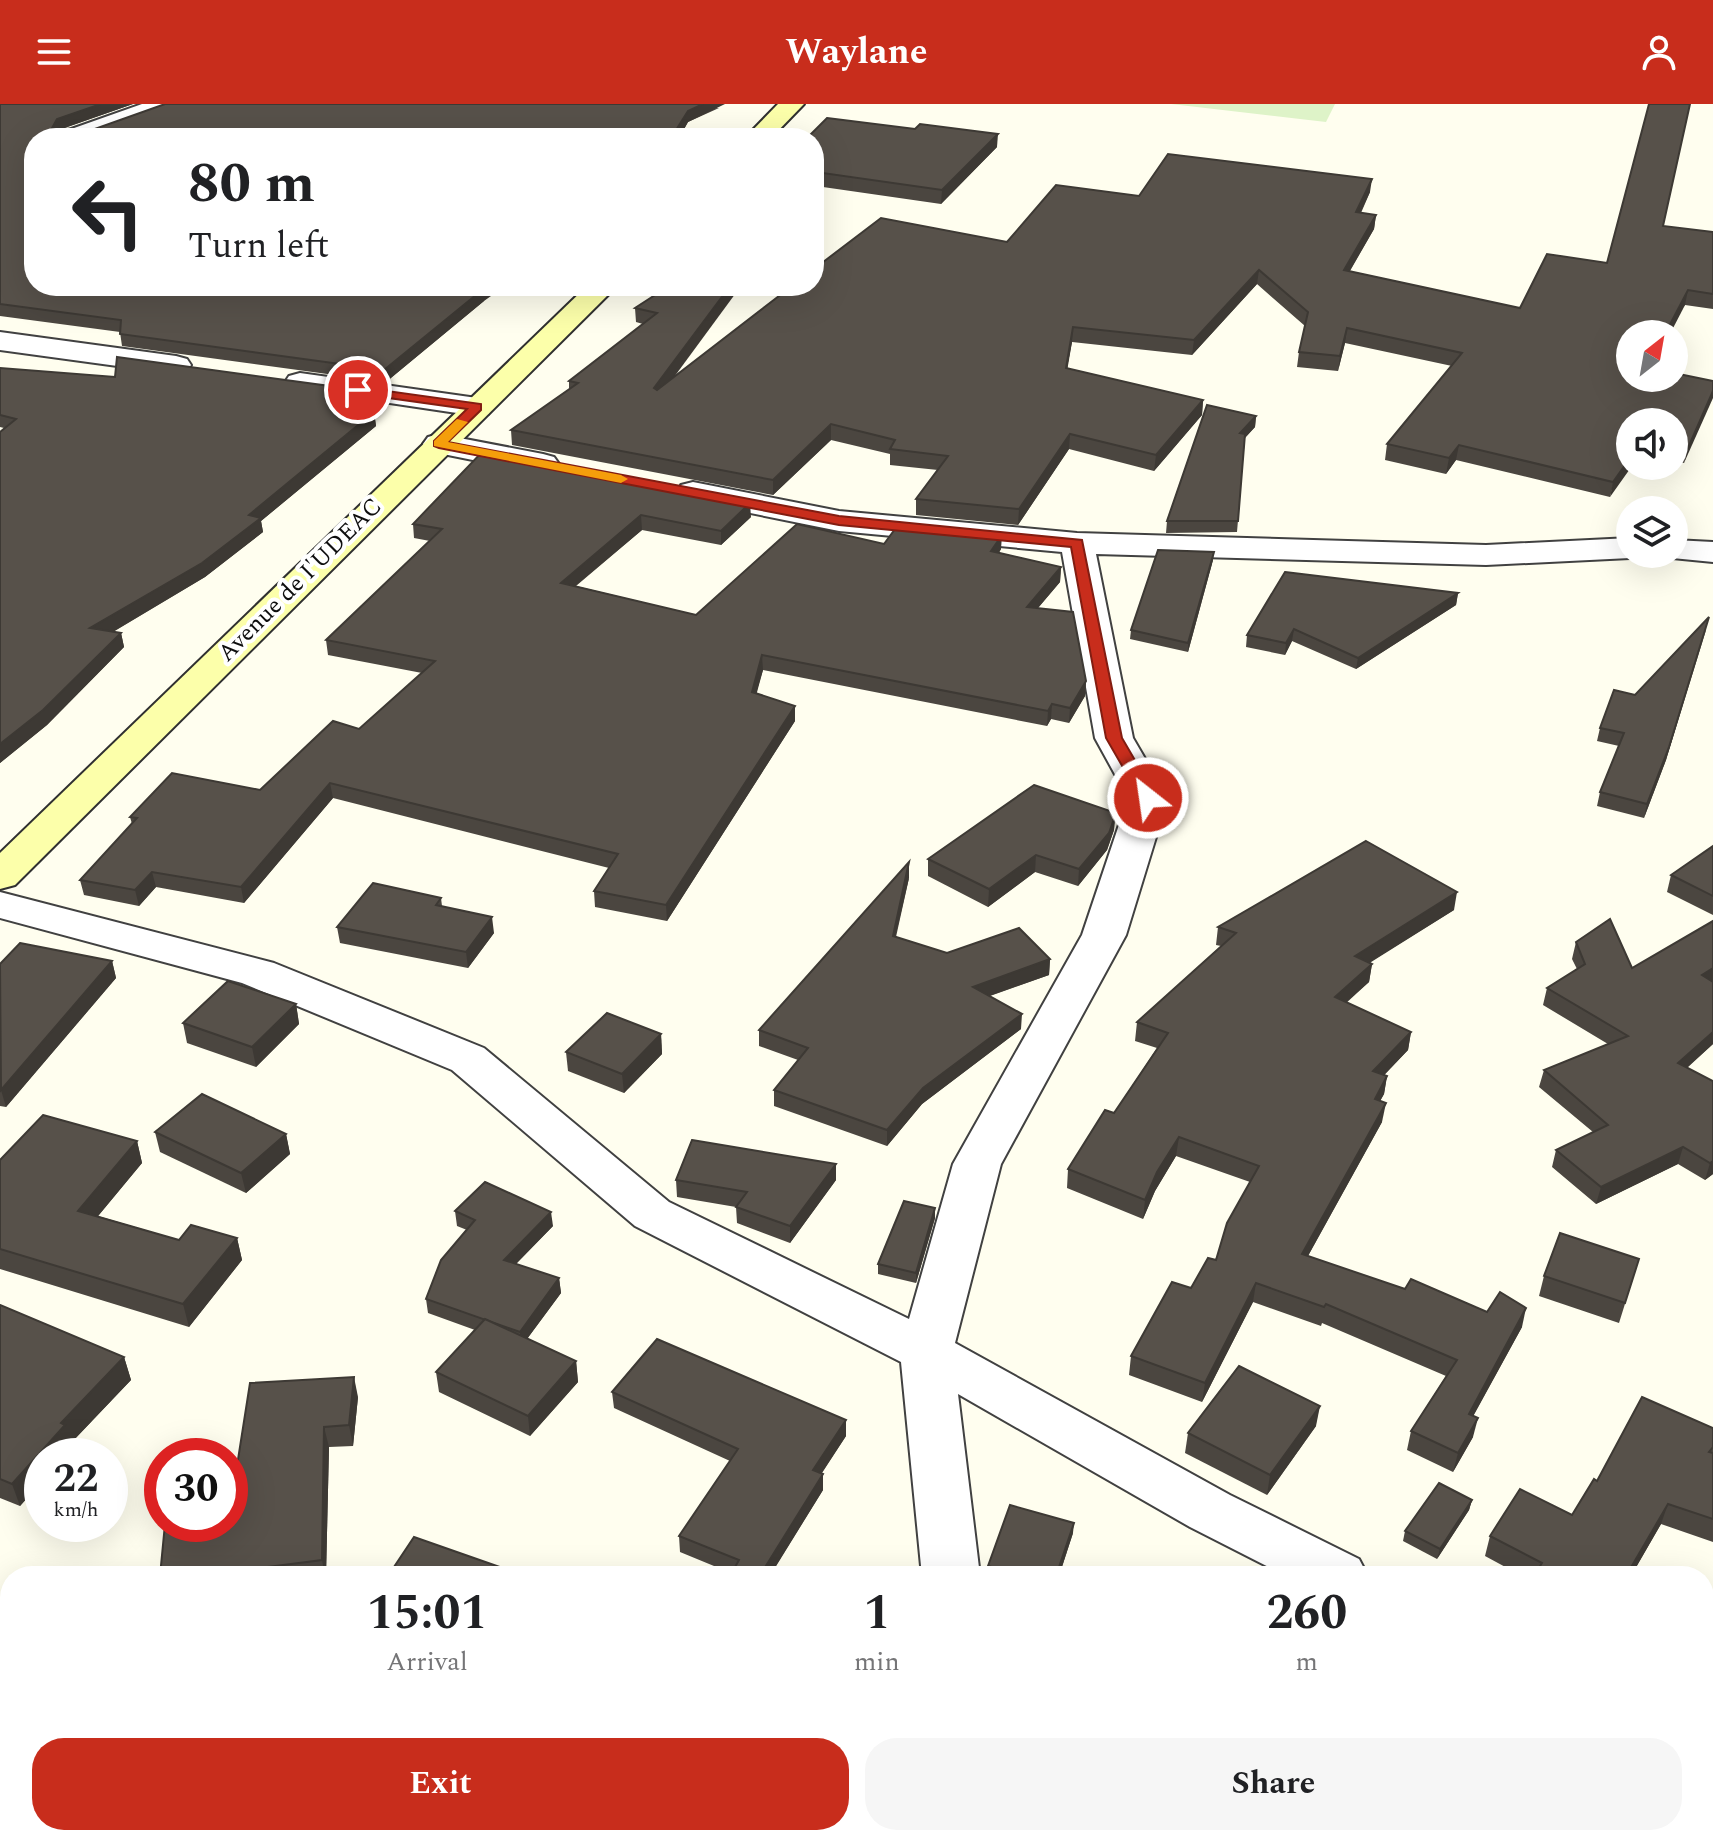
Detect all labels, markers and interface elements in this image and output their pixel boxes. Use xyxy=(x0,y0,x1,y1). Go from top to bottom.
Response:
text: Waylane xyxy=(785,25,928,80)
icon: menu xyxy=(32,30,76,74)
icon: person xyxy=(1637,30,1681,74)
text: 80 m xyxy=(188,142,315,227)
icon: left xyxy=(56,160,160,264)
text: Turn left xyxy=(188,219,329,274)
north arrow xyxy=(1616,320,1688,392)
map controls xyxy=(1616,320,1688,568)
pin xyxy=(324,356,392,424)
icon: arrive xyxy=(336,368,380,412)
button: sound xyxy=(1616,408,1688,480)
street label: Avenue de I'UDEAC xyxy=(209,489,391,671)
button: layers xyxy=(1616,496,1688,568)
position arrow xyxy=(1106,756,1190,840)
speed limit sign: 30 xyxy=(144,1438,248,1542)
text: 22 xyxy=(54,1449,98,1510)
text: km/h xyxy=(54,1495,99,1525)
text: 15:01 xyxy=(367,1577,487,1650)
text: 1 xyxy=(863,1577,890,1650)
text: 260 xyxy=(1266,1577,1347,1650)
text: Arrival xyxy=(387,1642,468,1682)
text: min xyxy=(854,1642,900,1682)
text: m xyxy=(1296,1642,1318,1682)
button: Exit xyxy=(32,1738,849,1830)
button: Share xyxy=(865,1738,1682,1830)

